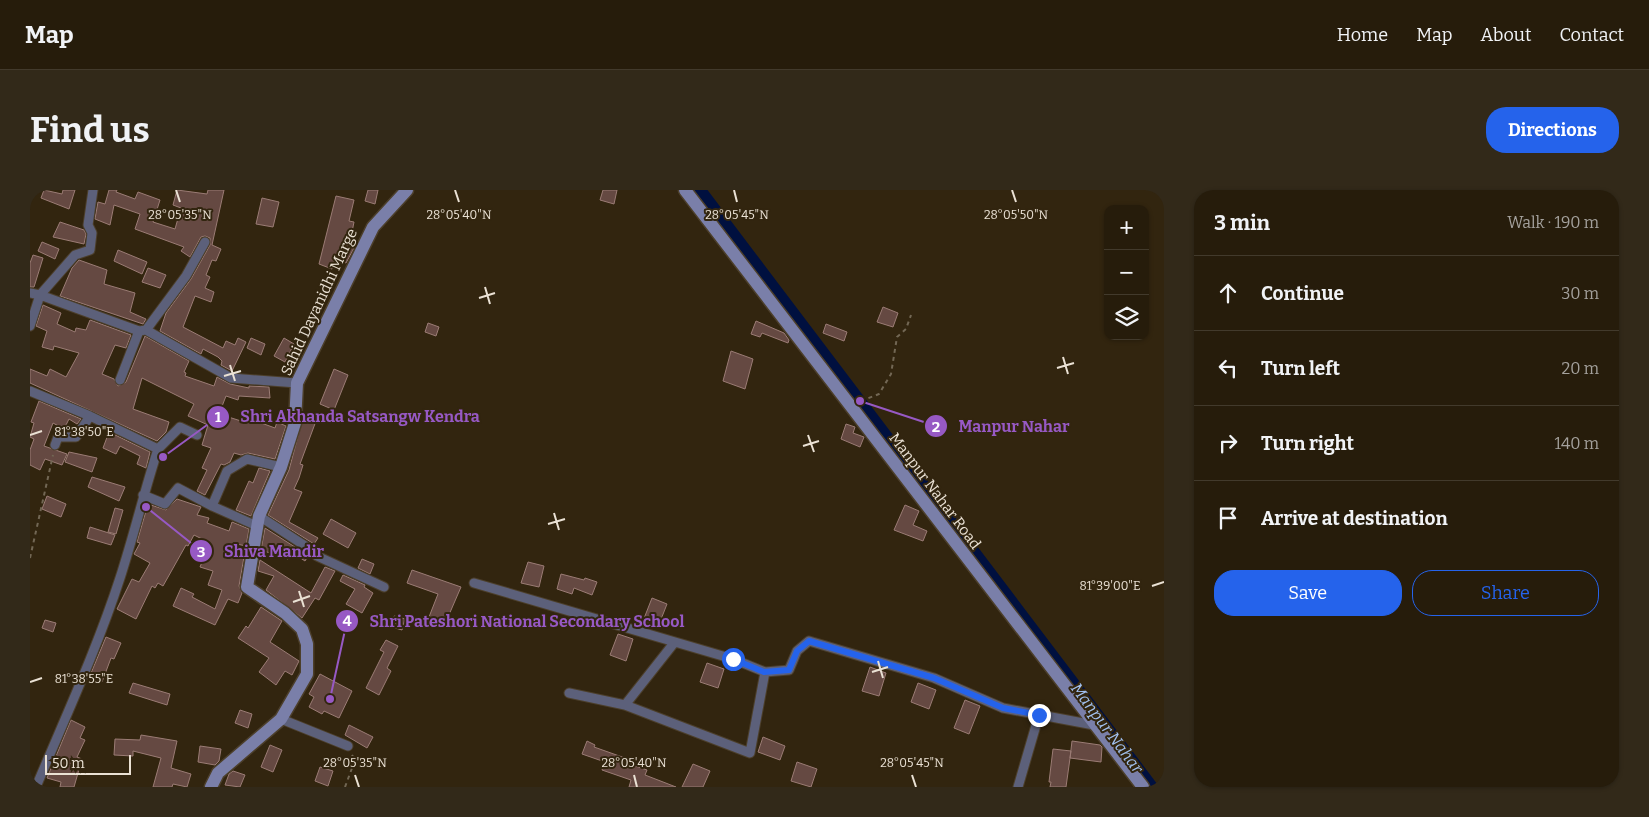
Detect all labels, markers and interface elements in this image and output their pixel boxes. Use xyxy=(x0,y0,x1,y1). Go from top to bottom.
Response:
text: Map xyxy=(25,21,74,49)
text: Home xyxy=(1337,24,1388,46)
text: Map xyxy=(1416,24,1452,46)
text: About xyxy=(1480,24,1531,46)
text: Contact xyxy=(1559,24,1624,46)
button: Directions xyxy=(1486,107,1619,153)
text: Find us xyxy=(30,109,150,151)
map controls xyxy=(1104,205,1149,340)
button: + xyxy=(1104,205,1149,250)
text: 28°05'35"N xyxy=(148,208,212,222)
text: 28°05'40"N xyxy=(427,208,492,222)
text: 28°05'45"N xyxy=(705,208,769,222)
text: 28°05'50"N xyxy=(984,208,1049,222)
text: 3 min xyxy=(1214,210,1270,236)
text: Walk · 190 m xyxy=(1507,213,1599,232)
street label: Sahid Dayanidhi Marge xyxy=(277,226,361,378)
button: − xyxy=(1104,250,1149,295)
icon: ahead xyxy=(1214,279,1242,307)
text: Continue xyxy=(1261,282,1344,305)
text: 30 m xyxy=(1561,284,1599,303)
button: layers xyxy=(1104,295,1149,340)
icon: left xyxy=(1214,354,1242,382)
text: Turn left xyxy=(1261,357,1340,380)
text: 20 m xyxy=(1562,359,1599,378)
callout: Shri Akhanda Satsangw Kendra xyxy=(205,401,489,432)
text: Shri Akhanda Satsangw Kendra xyxy=(240,407,480,426)
text: 1 xyxy=(215,408,222,426)
callout: Manpur Nahar xyxy=(924,411,1080,442)
text: Manpur Nahar xyxy=(958,417,1070,436)
text: 2 xyxy=(932,418,940,436)
text: 81°38'50"E xyxy=(54,425,114,439)
street label: Manpur Nahar Road xyxy=(885,429,985,553)
icon: right xyxy=(1214,429,1242,457)
text: Turn right xyxy=(1261,432,1354,455)
text: 140 m xyxy=(1554,434,1599,453)
icon: arrive xyxy=(1214,504,1242,532)
text: Arrive at destination xyxy=(1261,507,1448,530)
callout: Shiva Mandir xyxy=(189,536,334,567)
text: Shiva Mandir xyxy=(224,542,325,561)
text: 3 xyxy=(197,543,205,561)
button: Save xyxy=(1214,570,1402,616)
button: Share xyxy=(1412,570,1599,616)
text: 81°39'00"E xyxy=(1080,579,1140,593)
callout: Shri Pateshori National Secondary School xyxy=(335,606,695,637)
text: 4 xyxy=(342,612,352,630)
text: Shri Pateshori National Secondary School xyxy=(369,612,685,631)
route start xyxy=(722,648,745,671)
text: 81°38'55"E xyxy=(55,672,113,686)
water label: Manpur Nahar xyxy=(1067,679,1148,778)
route end xyxy=(1028,704,1051,727)
scale bar xyxy=(45,752,131,775)
text: 50 m xyxy=(52,755,85,772)
text: 28°05'35"N xyxy=(323,756,387,770)
text: 28°05'40"N xyxy=(602,756,667,770)
text: 28°05'45"N xyxy=(880,756,944,770)

